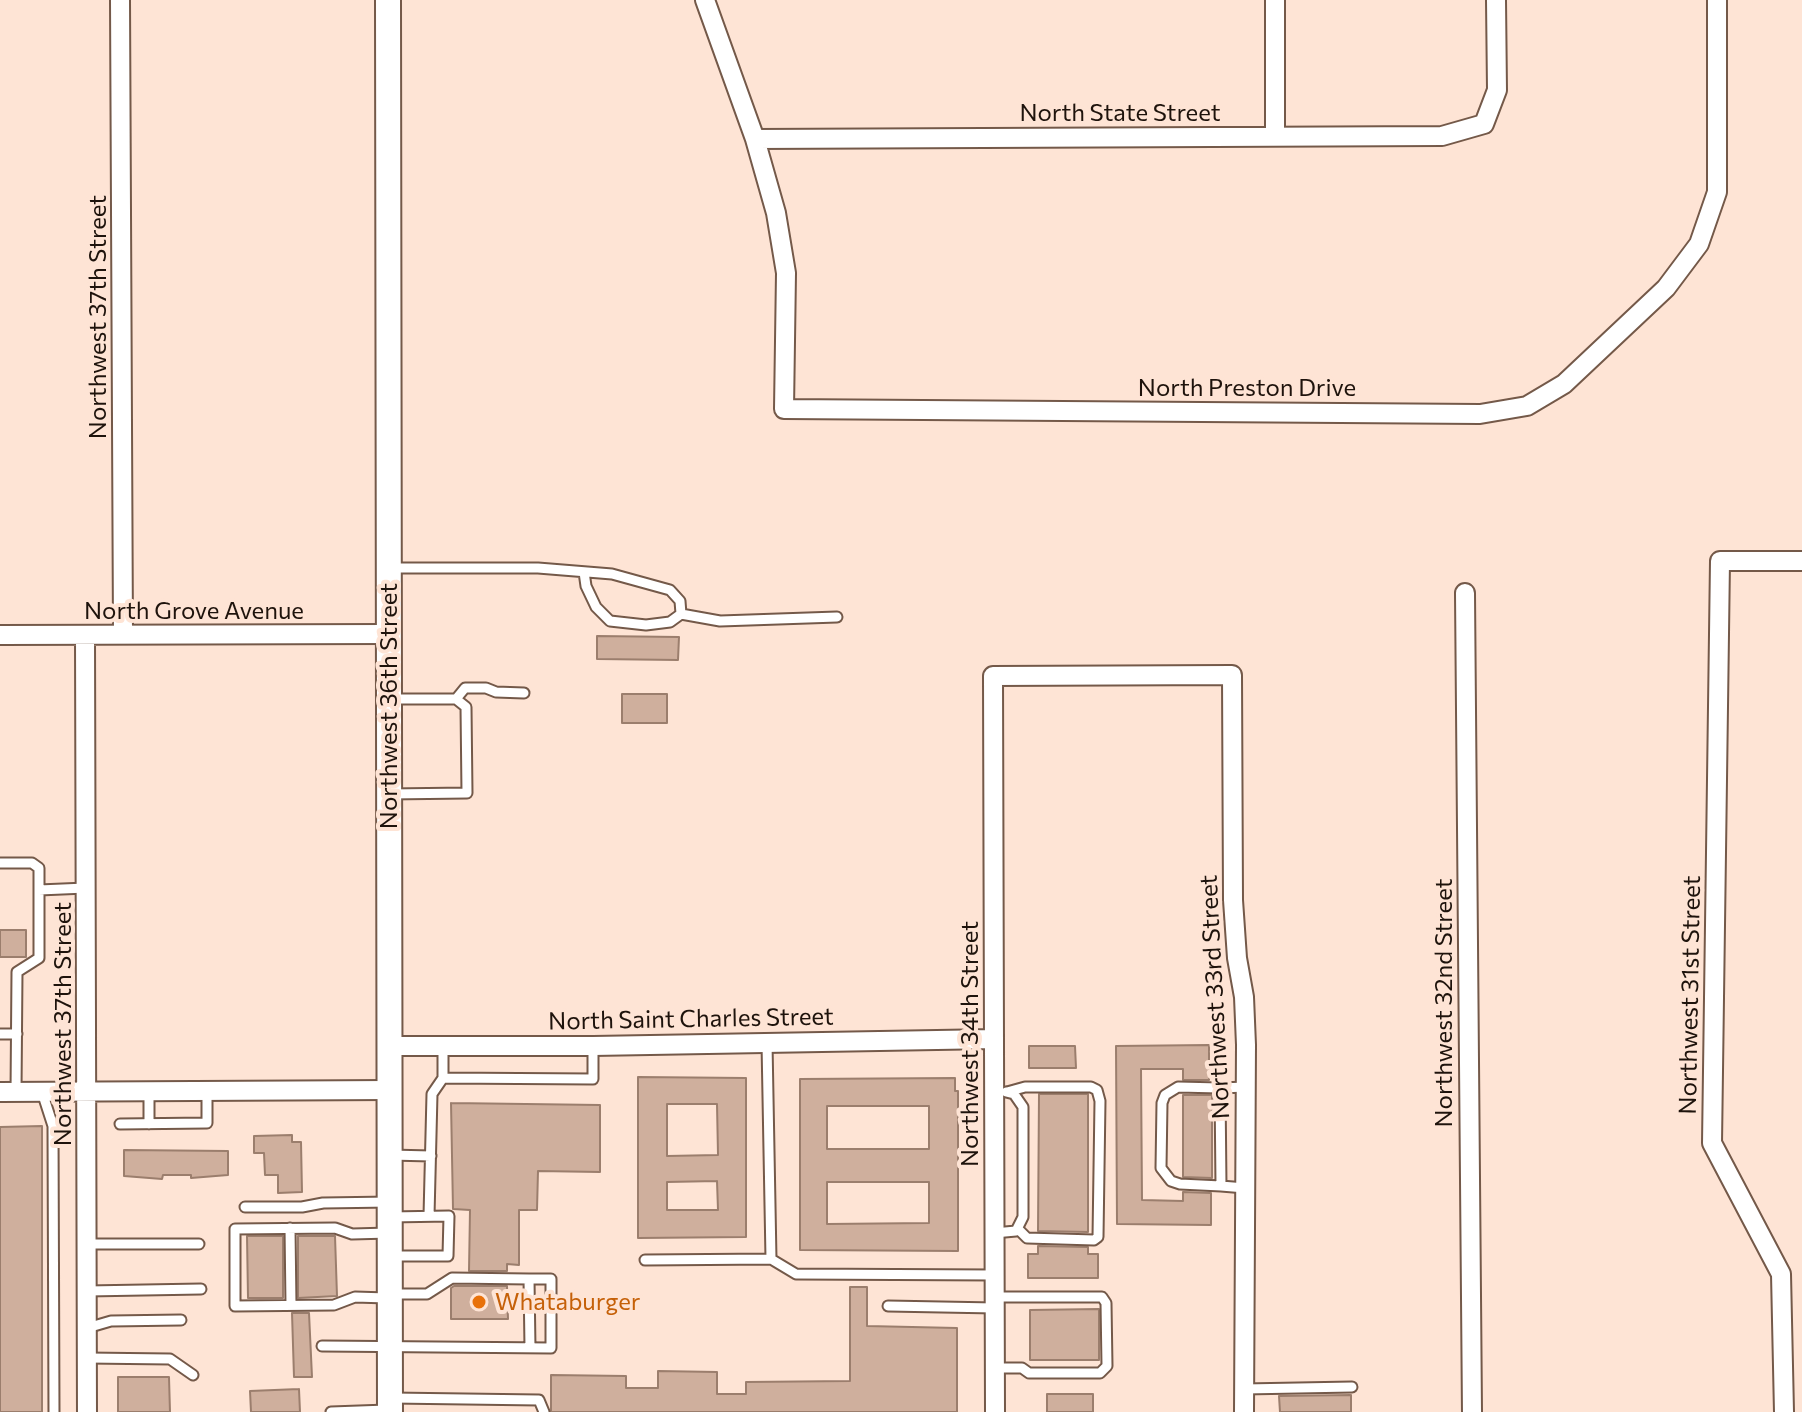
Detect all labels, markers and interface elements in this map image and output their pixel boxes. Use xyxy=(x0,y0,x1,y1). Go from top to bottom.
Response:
street label: North State Street xyxy=(1019,99,1221,127)
street label: Northwest 37th Street xyxy=(84,195,112,439)
street label: North Preston Drive xyxy=(1138,374,1356,402)
street label: Northwest 36th Street xyxy=(375,583,403,829)
street label: North Grove Avenue xyxy=(84,597,304,625)
street label: Northwest 33rd Street xyxy=(1194,874,1236,1120)
street label: Northwest 31st Street xyxy=(1674,875,1706,1115)
street label: Northwest 32nd Street xyxy=(1430,878,1458,1128)
street label: Northwest 37th Street xyxy=(49,902,77,1146)
street label: Northwest 34th Street xyxy=(956,921,984,1167)
street label: North Saint Charles Street xyxy=(548,1002,834,1036)
place label: Whataburger xyxy=(495,1288,640,1316)
marker: Whataburger xyxy=(470,1293,488,1311)

